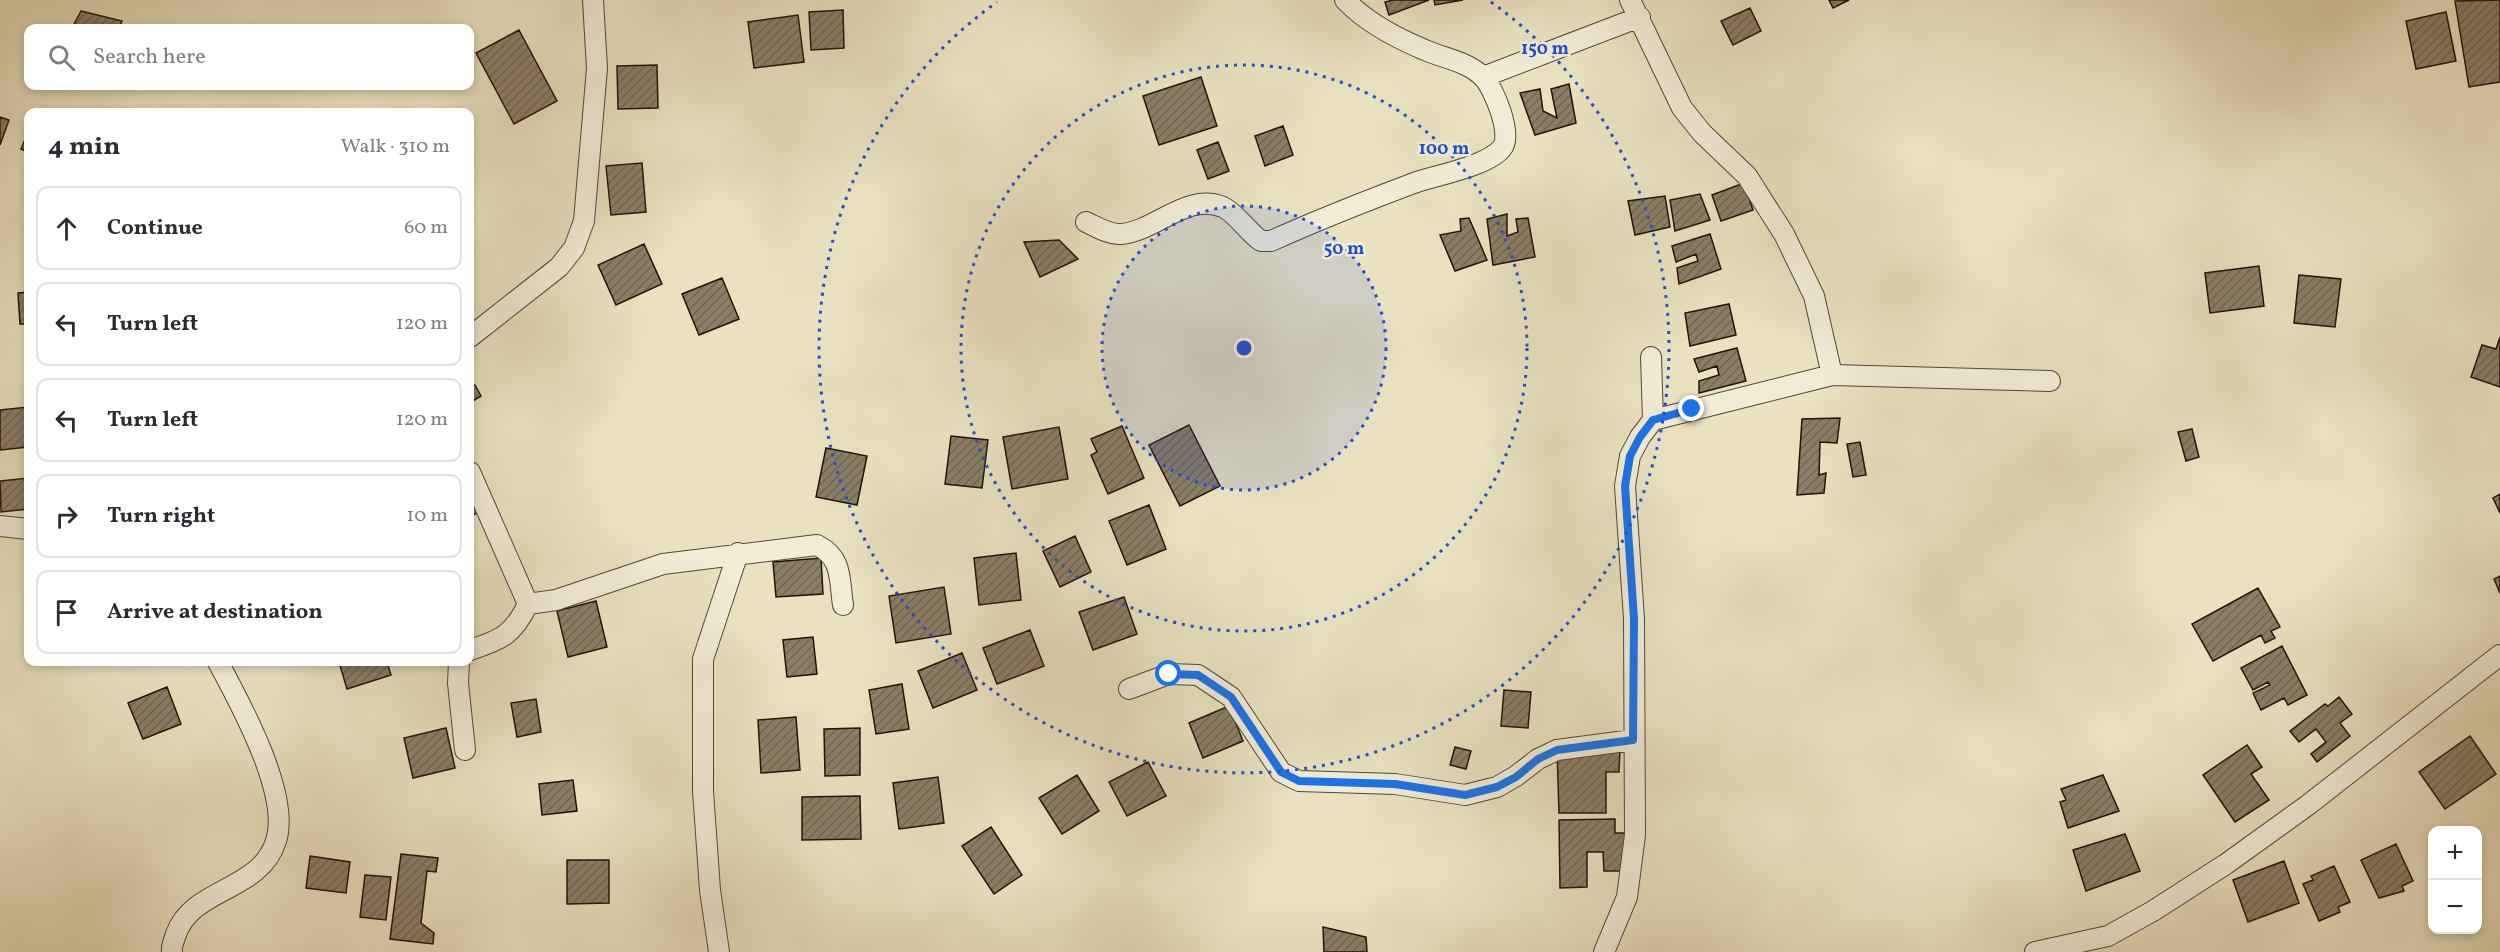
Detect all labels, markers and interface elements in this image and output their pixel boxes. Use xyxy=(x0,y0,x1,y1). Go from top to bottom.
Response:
search box xyxy=(24,24,474,90)
text: 150 m xyxy=(1521,37,1569,62)
icon: search xyxy=(45,41,78,74)
text: Search here xyxy=(93,42,206,73)
text: 4 min xyxy=(48,129,120,165)
text: Walk · 310 m xyxy=(341,133,450,161)
text: 100 m xyxy=(1419,137,1469,162)
icon: ahead xyxy=(50,212,83,245)
text: Continue xyxy=(107,213,203,244)
text: 60 m xyxy=(404,214,448,242)
text: 50 m xyxy=(1324,237,1364,262)
icon: left xyxy=(50,308,83,341)
text: Turn left xyxy=(107,309,198,340)
text: 120 m xyxy=(396,310,448,338)
centre of rings xyxy=(1234,338,1254,358)
route end xyxy=(1678,395,1704,421)
icon: left xyxy=(50,404,83,437)
text: Turn left xyxy=(107,405,198,436)
text: 120 m xyxy=(396,406,448,434)
icon: right xyxy=(50,500,83,533)
text: Turn right xyxy=(107,501,215,532)
text: 10 m xyxy=(407,502,448,530)
icon: arrive xyxy=(50,596,83,629)
text: Arrive at destination xyxy=(107,597,323,628)
route start xyxy=(1155,660,1181,686)
map controls xyxy=(2428,826,2482,934)
button: + xyxy=(2428,826,2482,880)
button: − xyxy=(2428,880,2482,934)

